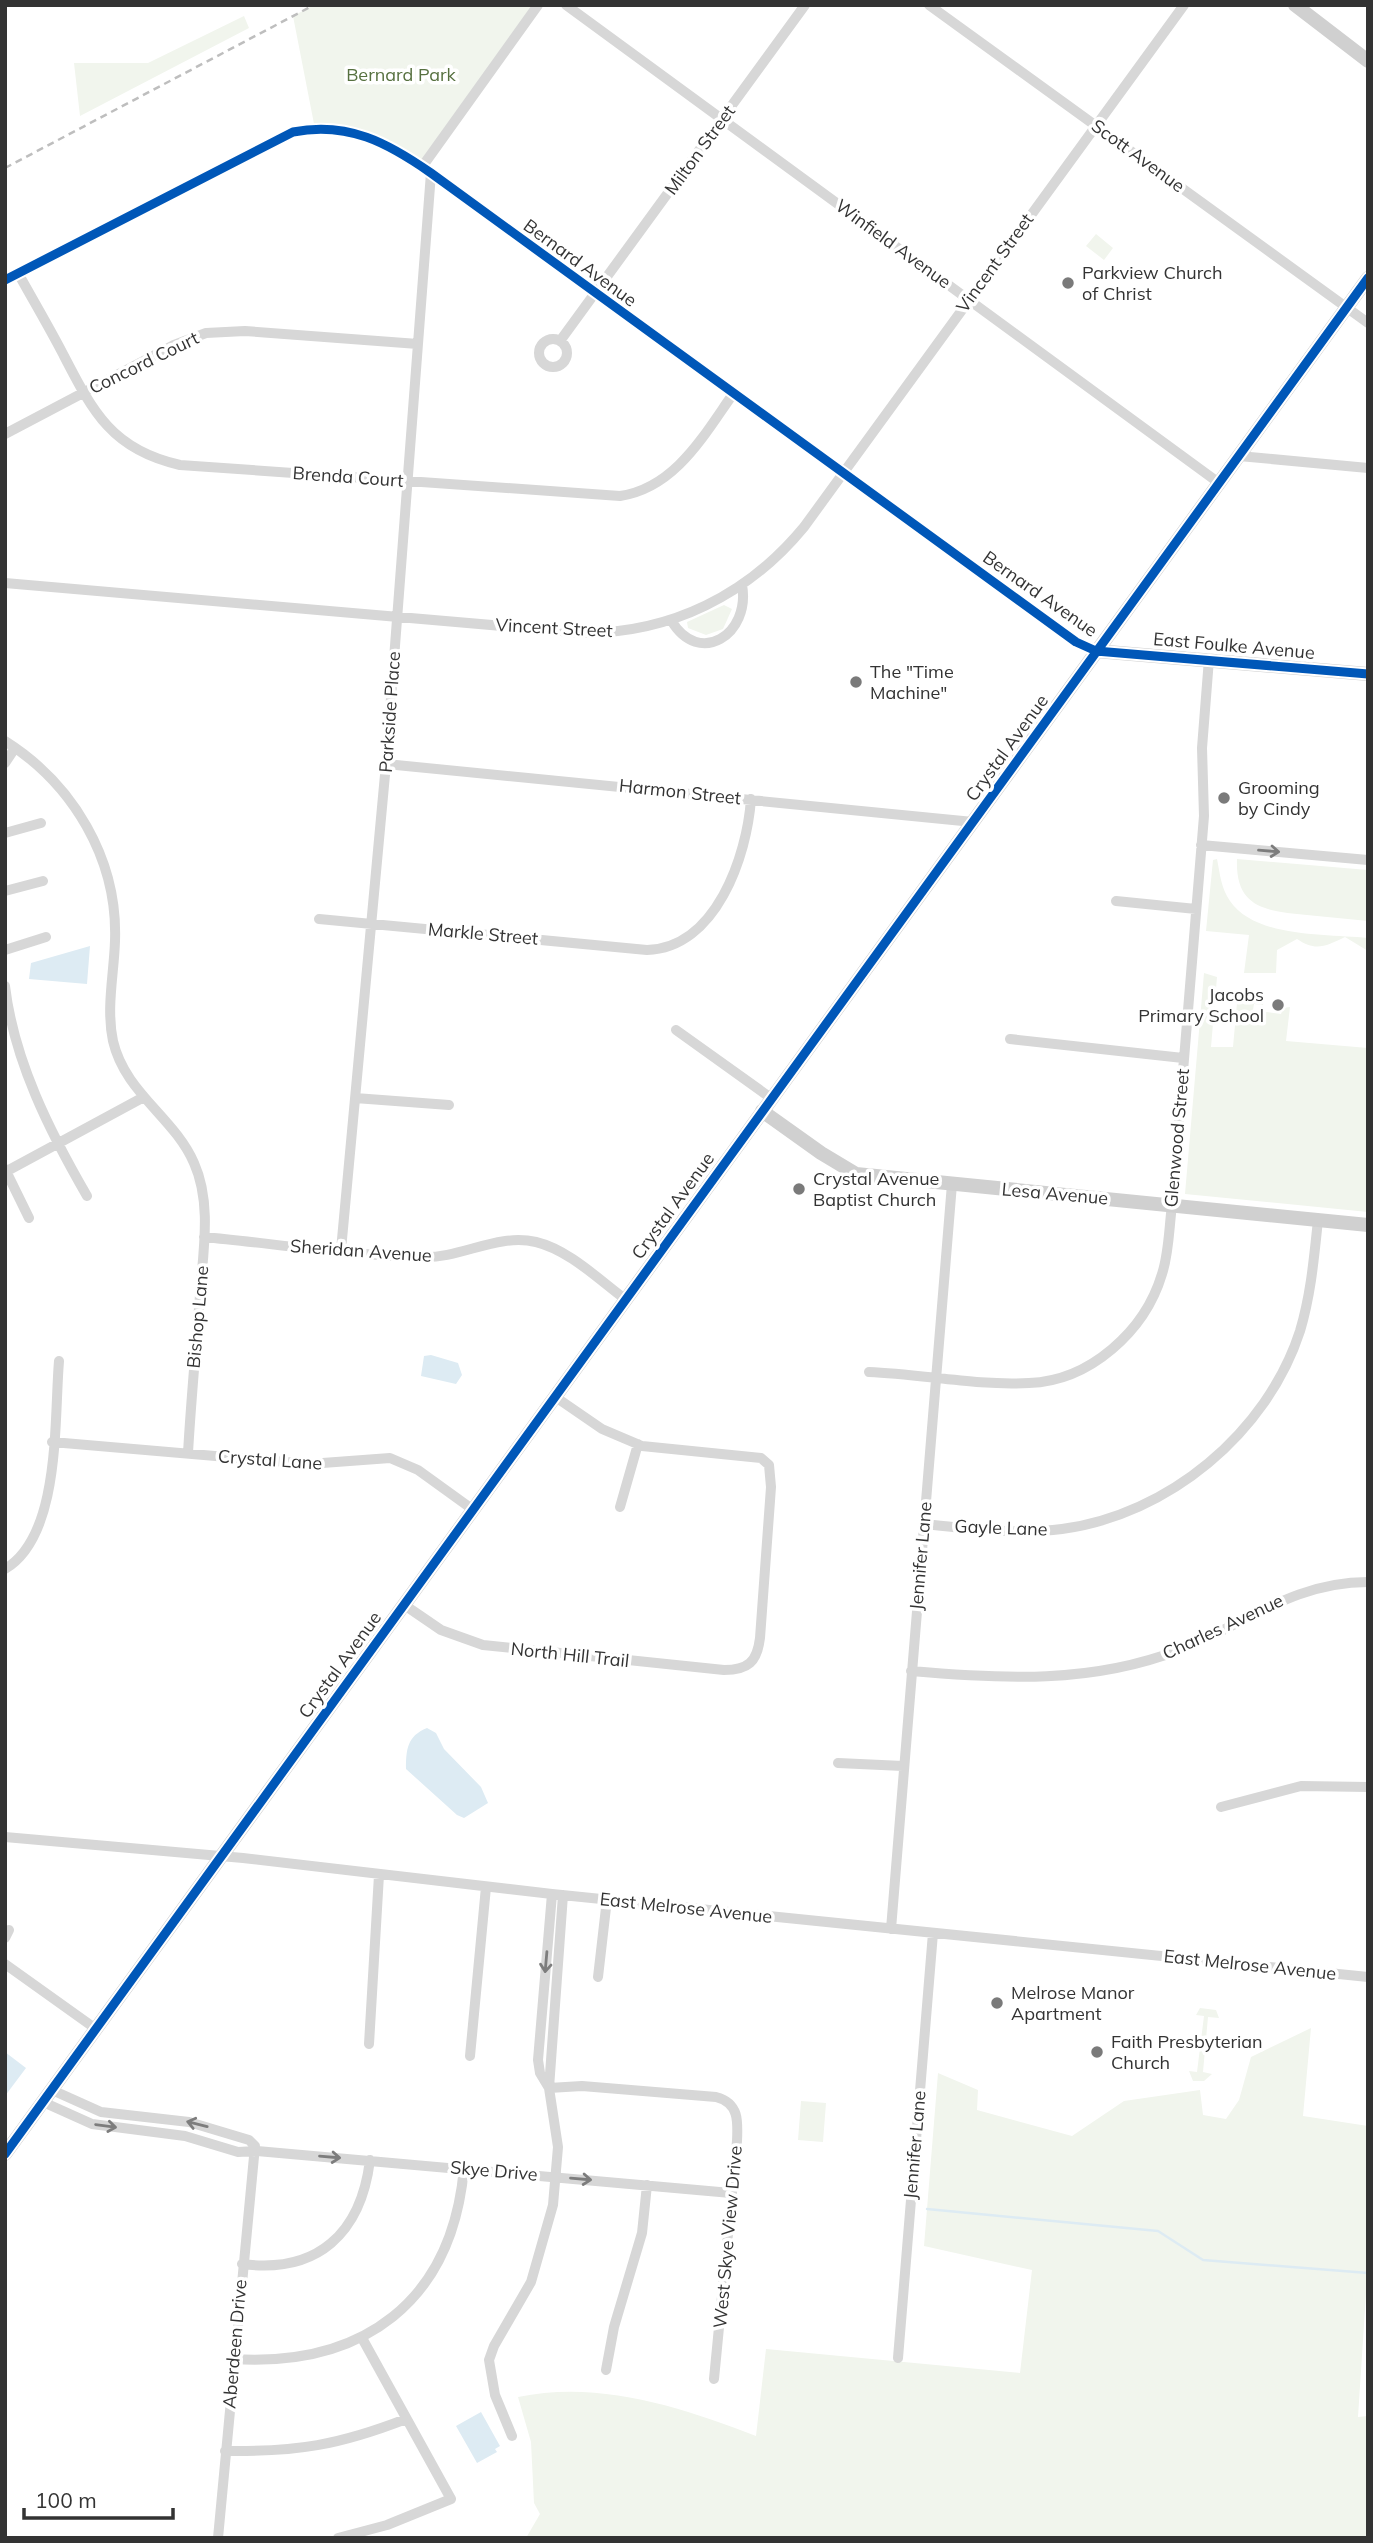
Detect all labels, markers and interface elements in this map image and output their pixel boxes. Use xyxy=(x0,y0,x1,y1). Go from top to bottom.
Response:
park label: Bernard Park xyxy=(346,63,457,86)
street label: Milton Street xyxy=(659,100,740,199)
street label: Scott Avenue xyxy=(1087,114,1190,197)
street label: Winfield Avenue xyxy=(831,194,956,293)
street label: Vincent Street xyxy=(951,209,1038,317)
street label: Bernard Avenue xyxy=(519,214,641,311)
place label: Parkview Church of Christ xyxy=(1082,261,1223,305)
marker: Parkview Church of Christ xyxy=(1060,275,1076,291)
street label: Concord Court xyxy=(85,326,202,399)
street label: Brenda Court xyxy=(292,461,404,492)
street label: Bernard Avenue xyxy=(979,546,1102,642)
street label: Vincent Street xyxy=(495,613,613,642)
street label: East Foulke Avenue xyxy=(1152,627,1316,664)
street label: Parkside Place xyxy=(374,651,405,773)
place label: The "Time Machine" xyxy=(870,660,954,704)
marker: The "Time Machine" xyxy=(848,674,864,690)
street label: Crystal Avenue xyxy=(960,690,1053,806)
street label: Harmon Street xyxy=(618,774,742,809)
place label: Grooming by Cindy xyxy=(1238,776,1320,820)
marker: Grooming by Cindy xyxy=(1216,790,1232,806)
one-way arrow xyxy=(1257,845,1280,858)
street label: Markle Street xyxy=(427,917,539,950)
place label: Jacobs Primary School xyxy=(1138,983,1264,1027)
marker: Jacobs Primary School xyxy=(1270,997,1286,1013)
street label: Glenwood Street xyxy=(1159,1068,1194,1208)
street label: Crystal Avenue xyxy=(626,1148,719,1264)
place label: Crystal Avenue Baptist Church xyxy=(813,1167,939,1211)
street label: Lesa Avenue xyxy=(1001,1177,1109,1210)
marker: Crystal Avenue Baptist Church xyxy=(791,1181,807,1197)
street label: Sheridan Avenue xyxy=(289,1234,433,1267)
street label: Bishop Lane xyxy=(182,1265,213,1369)
street label: Crystal Lane xyxy=(217,1444,323,1475)
street label: Jennifer Lane xyxy=(904,1501,937,1611)
street label: Gayle Lane xyxy=(954,1514,1048,1541)
street label: Charles Avenue xyxy=(1159,1589,1287,1665)
street label: Crystal Avenue xyxy=(293,1607,386,1723)
street label: North Hill Trail xyxy=(510,1637,630,1672)
street label: East Melrose Avenue xyxy=(599,1887,773,1928)
street label: East Melrose Avenue xyxy=(1163,1944,1337,1985)
one-way arrow xyxy=(539,1950,552,1973)
place label: Melrose Manor Apartment xyxy=(1011,1981,1135,2025)
marker: Melrose Manor Apartment xyxy=(989,1995,1005,2011)
place label: Faith Presbyterian Church xyxy=(1111,2030,1263,2074)
marker: Faith Presbyterian Church xyxy=(1089,2044,1105,2060)
street label: Jennifer Lane xyxy=(898,2090,931,2200)
one-way arrow xyxy=(186,2117,209,2130)
one-way arrow xyxy=(94,2119,117,2132)
street label: West Skye View Drive xyxy=(708,2145,747,2329)
one-way arrow xyxy=(318,2151,341,2164)
street label: Skye Drive xyxy=(449,2155,539,2186)
one-way arrow xyxy=(569,2173,592,2186)
street label: Aberdeen Drive xyxy=(217,2279,252,2409)
scale bar xyxy=(24,2476,173,2520)
text: 100 m xyxy=(35,2487,97,2513)

